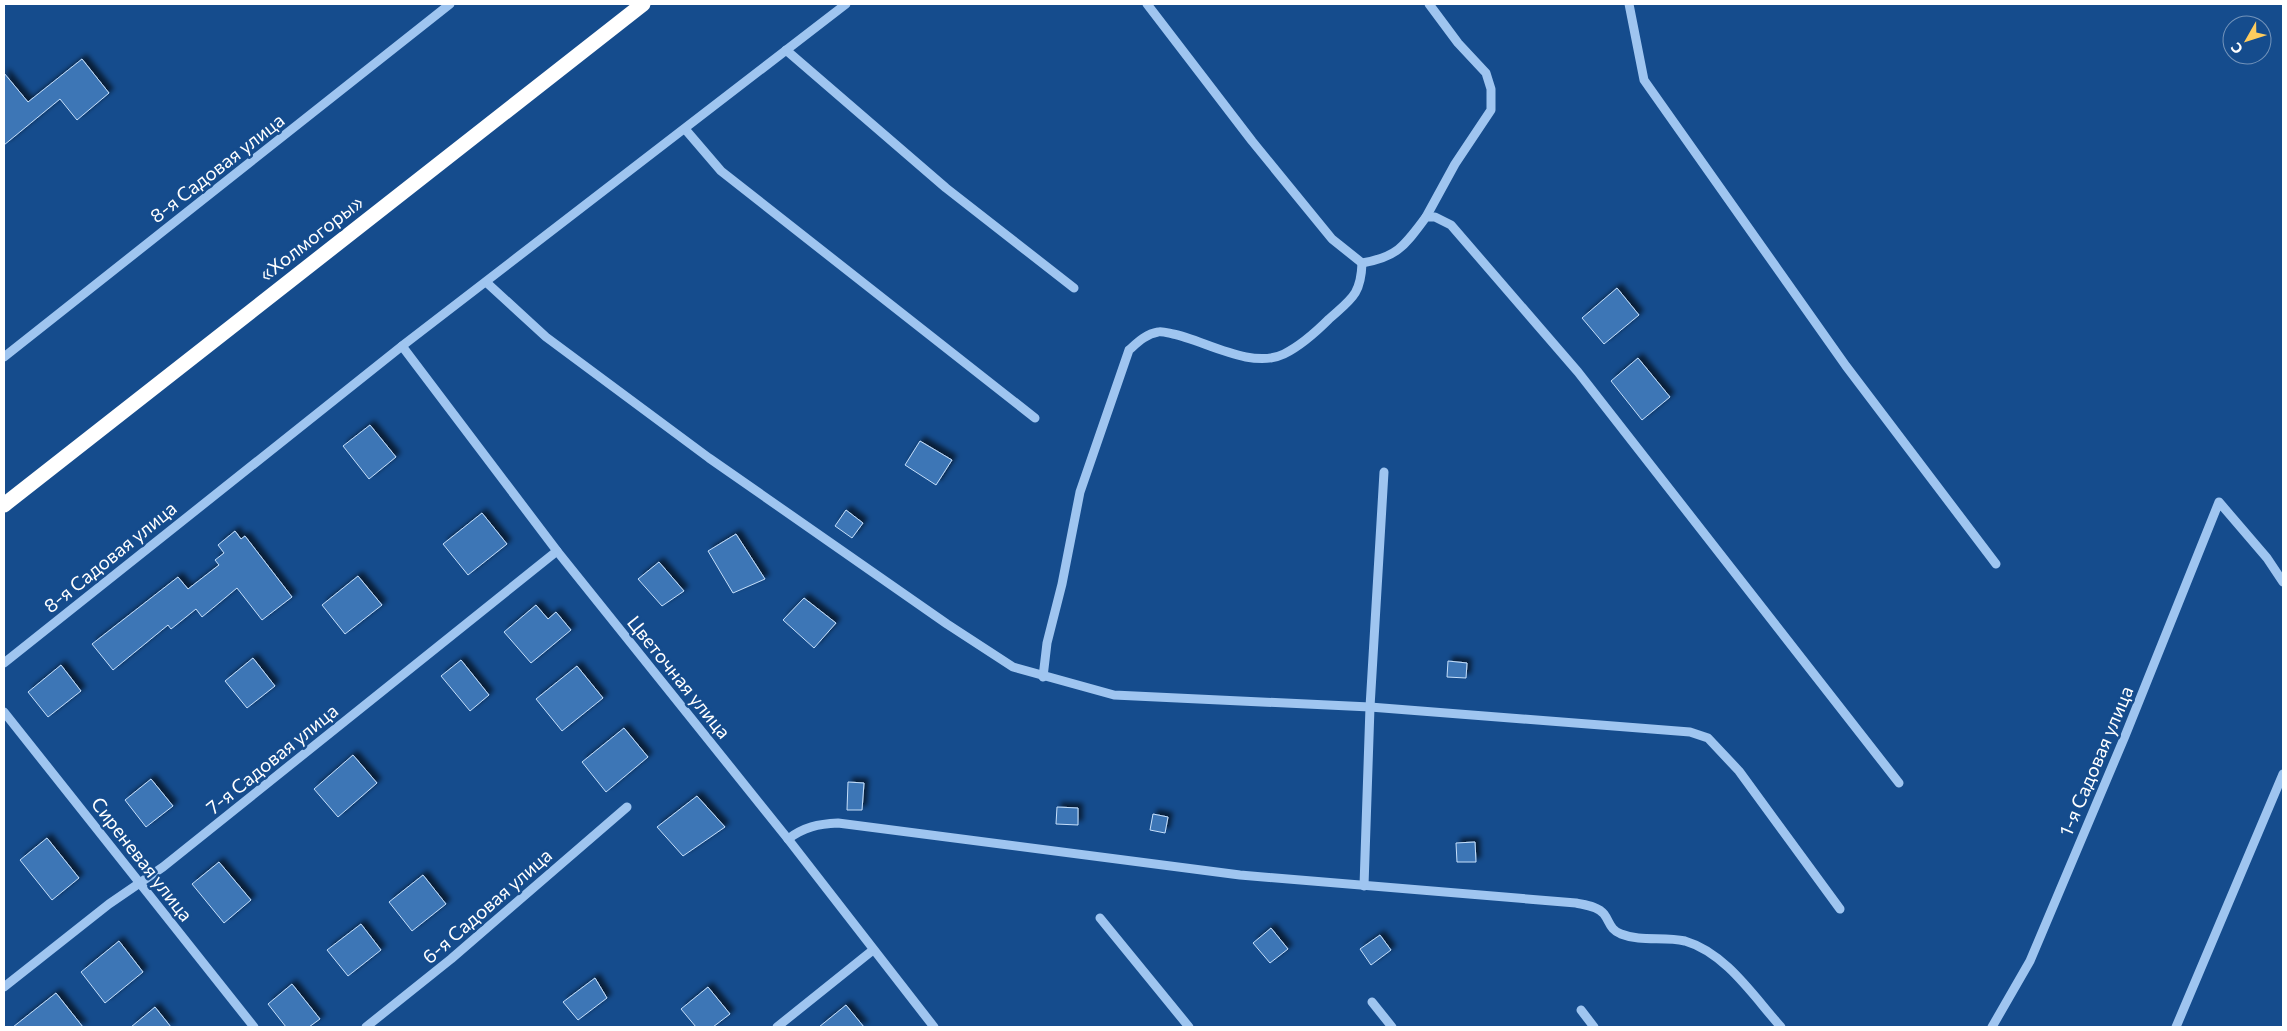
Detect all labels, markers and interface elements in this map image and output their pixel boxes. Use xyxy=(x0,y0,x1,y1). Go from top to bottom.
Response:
north arrow xyxy=(2222,15,2272,65)
text: С xyxy=(2227,39,2246,58)
street label: 8-я Садовая улица xyxy=(145,108,288,227)
street label: «Холмогоры» xyxy=(254,190,367,285)
street label: 8-я Садовая улица xyxy=(39,496,181,617)
street label: Цветочная улица xyxy=(623,611,736,743)
street label: 1-я Садовая улица xyxy=(2054,682,2138,839)
street label: 7-я Садовая улица xyxy=(201,699,342,819)
street label: Сиреневая улица xyxy=(87,792,198,925)
street label: 6-я Садовая улица xyxy=(417,843,556,968)

